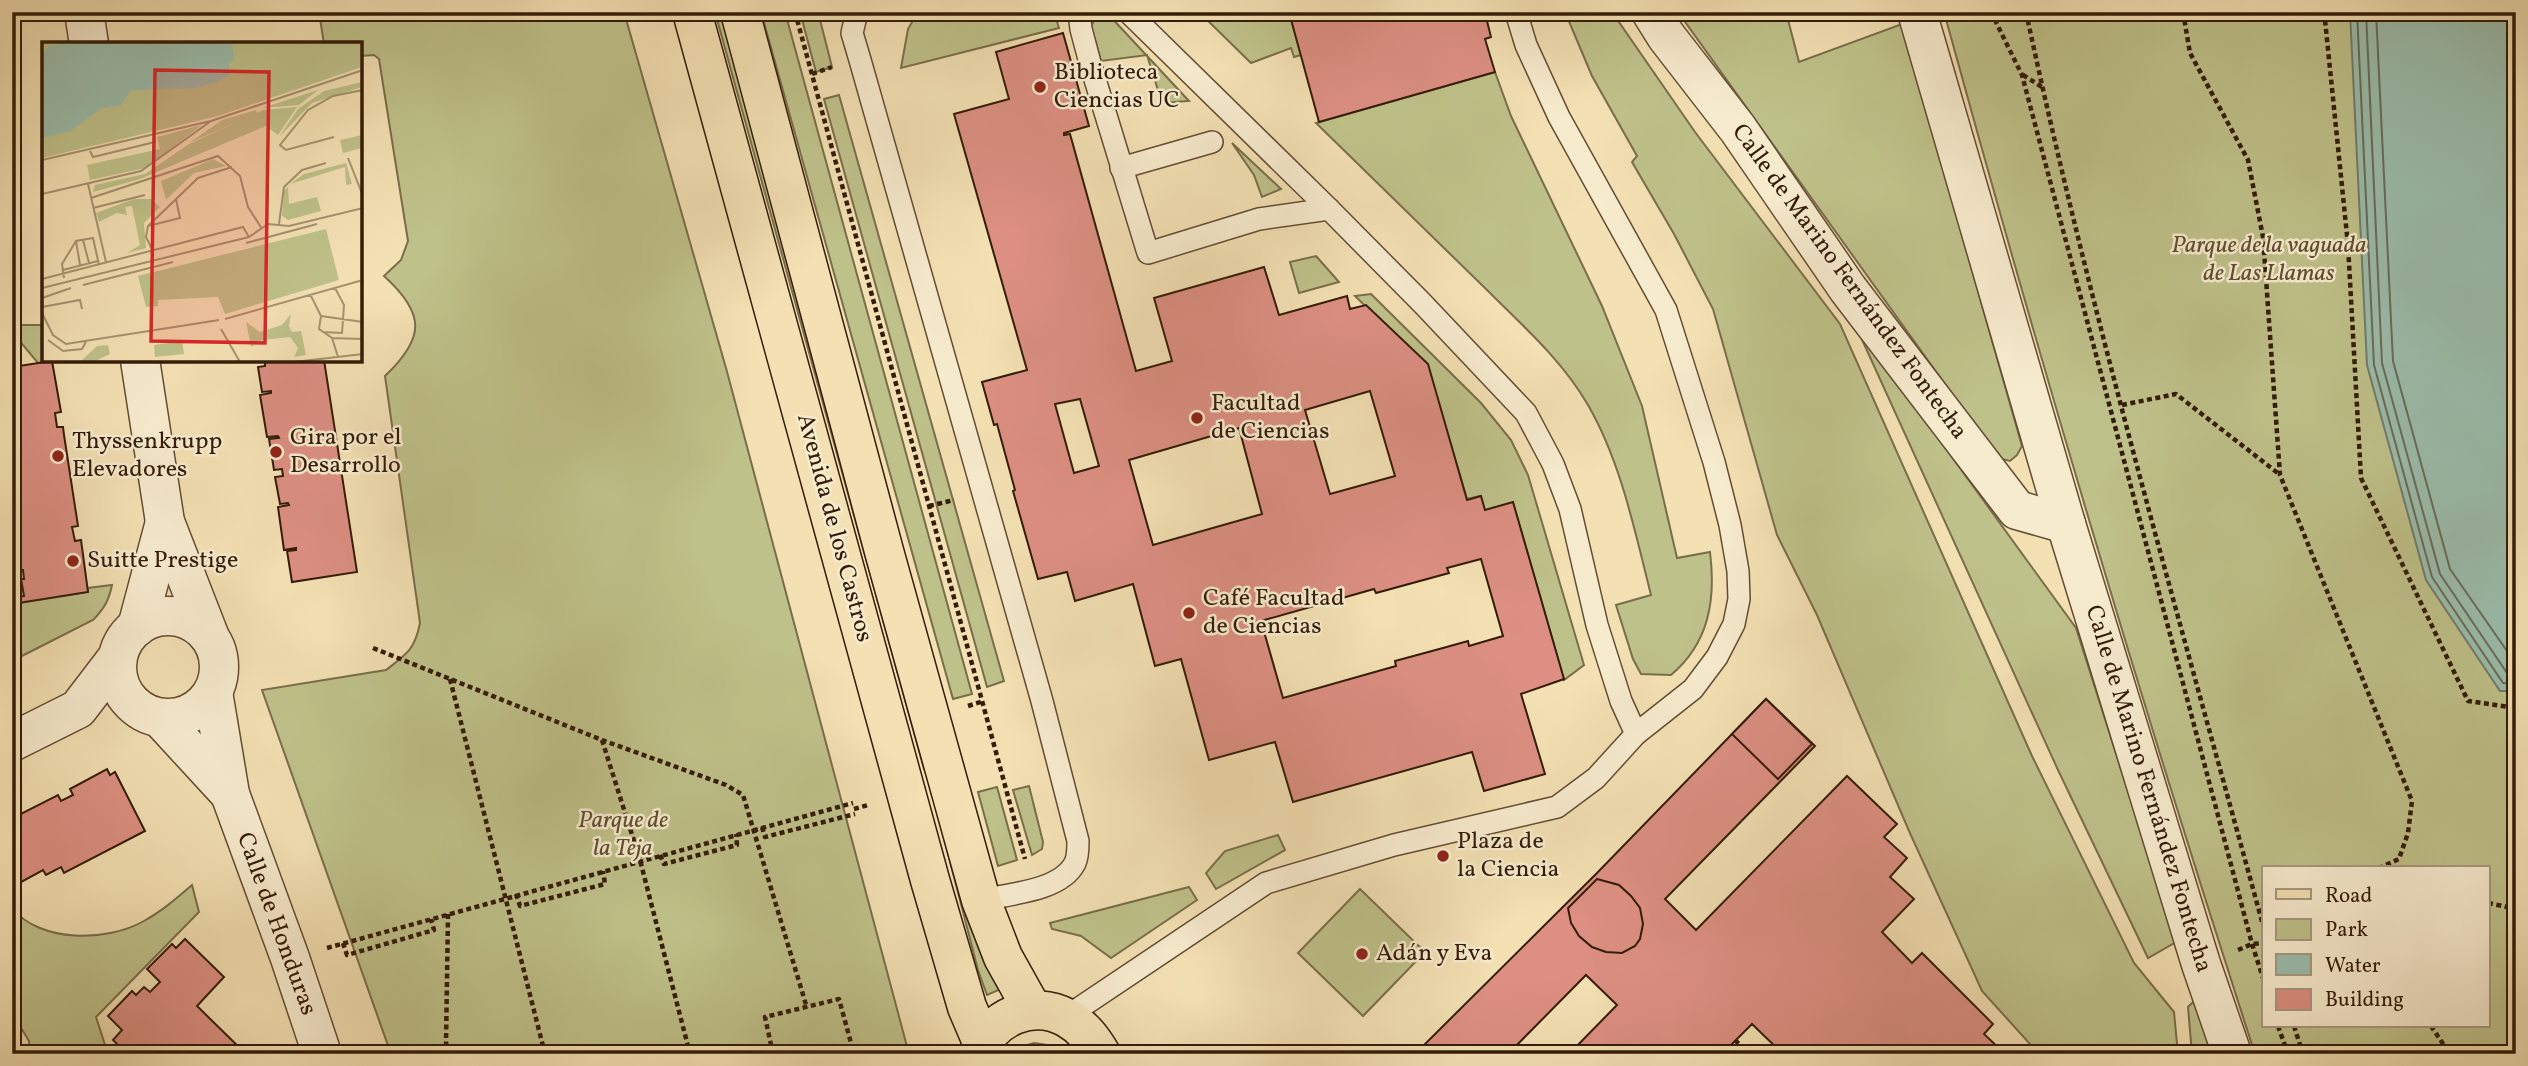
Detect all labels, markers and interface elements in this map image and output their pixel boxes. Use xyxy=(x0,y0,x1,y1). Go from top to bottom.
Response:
inset map xyxy=(42,42,362,362)
place label: Biblioteca Ciencias UC xyxy=(1054,56,1179,118)
marker: Biblioteca Ciencias UC xyxy=(1032,79,1048,95)
street label: Calle de Marino Fernández Fontecha xyxy=(1723,117,1975,447)
park label: Parque de la vaguada de Las Llamas xyxy=(2171,229,2367,291)
place label: Facultad de Ciencias xyxy=(1211,387,1330,449)
street label: Avenida de los Castros xyxy=(787,410,881,646)
marker: Facultad de Ciencias xyxy=(1189,410,1205,426)
place label: Gira por el Desarrollo xyxy=(290,421,402,483)
place label: Thyssenkrupp Elevadores xyxy=(72,425,222,487)
marker: Gira por el Desarrollo xyxy=(268,444,284,460)
marker: Thyssenkrupp Elevadores xyxy=(50,448,66,464)
place label: Suitte Prestige xyxy=(87,544,239,578)
marker: Suitte Prestige xyxy=(65,553,81,569)
place label: Café Facultad de Ciencias xyxy=(1203,582,1345,644)
street label: Calle de Marino Fernández Fontecha xyxy=(2076,601,2220,977)
marker: Café Facultad de Ciencias xyxy=(1181,605,1197,621)
park label: Parque de la Teja xyxy=(578,804,668,866)
place label: Plaza de la Ciencia xyxy=(1457,825,1559,887)
street label: Calle de Honduras xyxy=(227,828,325,1020)
marker: Plaza de la Ciencia xyxy=(1435,848,1451,864)
legend xyxy=(2262,866,2490,1028)
text: Road xyxy=(2325,882,2372,911)
text: Park xyxy=(2325,916,2368,945)
place label: Adán y Eva xyxy=(1376,937,1492,971)
marker: Adán y Eva xyxy=(1354,946,1370,962)
text: Water xyxy=(2325,952,2381,981)
text: Building xyxy=(2325,986,2404,1015)

